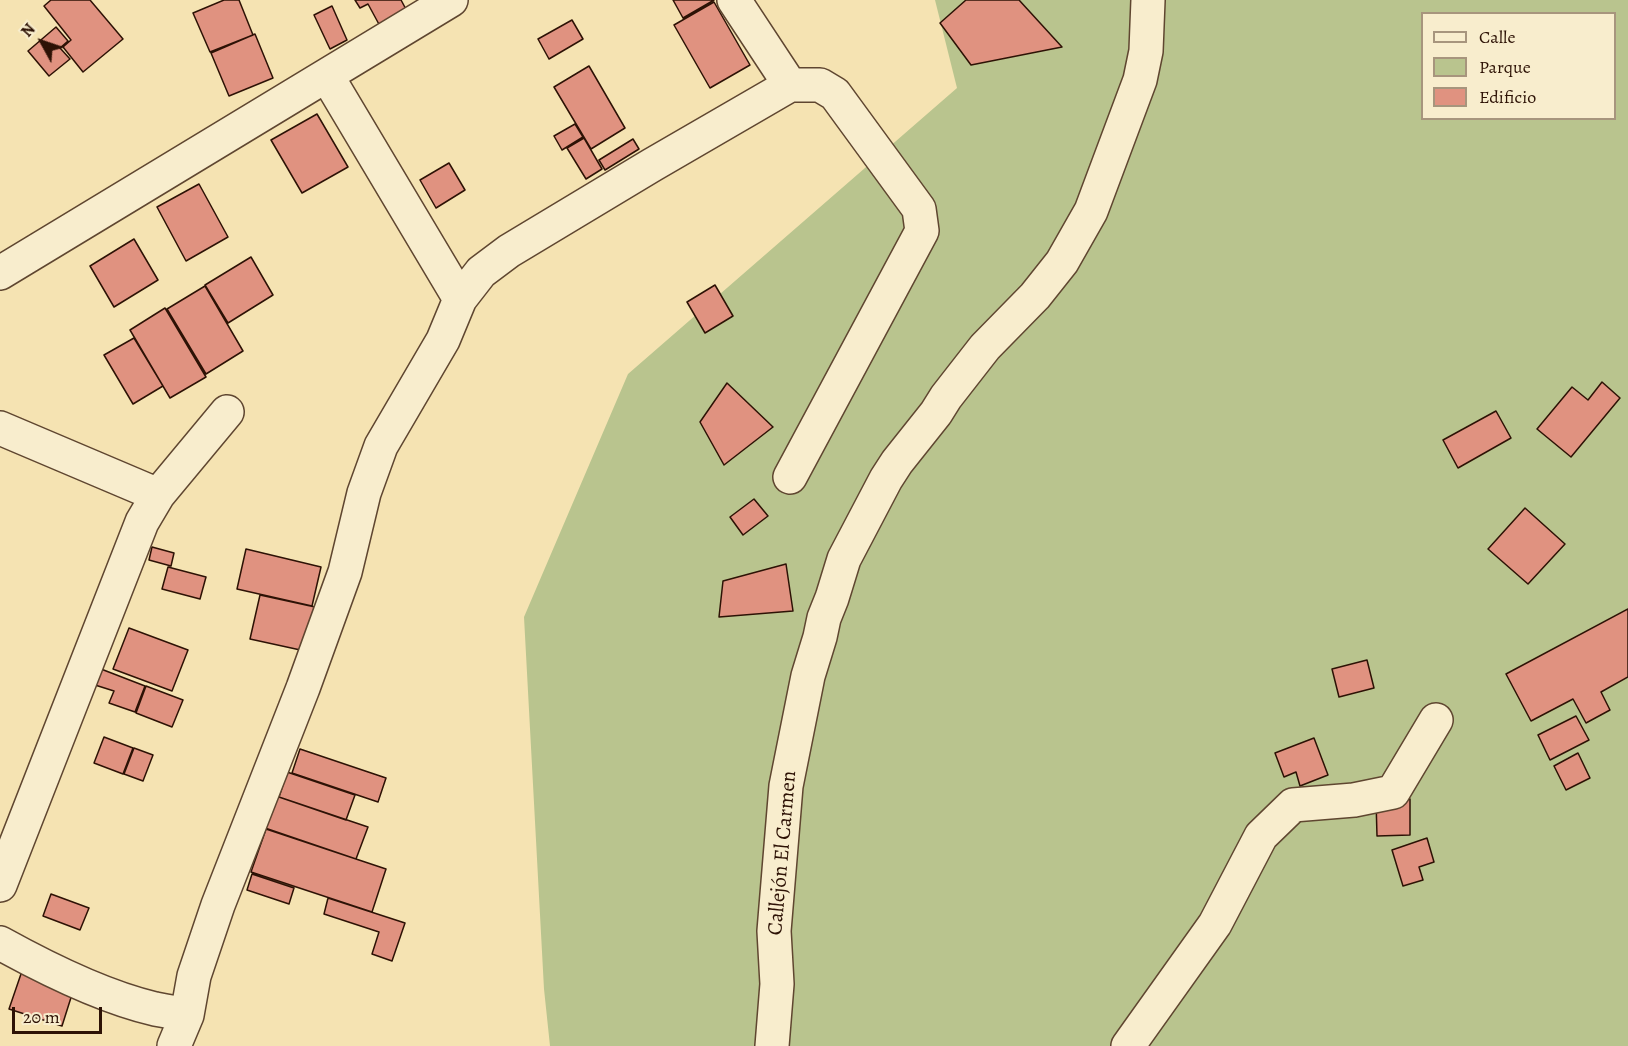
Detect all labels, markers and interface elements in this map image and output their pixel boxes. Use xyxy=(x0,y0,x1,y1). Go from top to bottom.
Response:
north arrow xyxy=(12,12,72,72)
legend xyxy=(1421,12,1616,120)
text: N xyxy=(16,19,40,42)
text: Calle xyxy=(1479,25,1516,49)
text: Parque xyxy=(1479,55,1531,79)
text: Edificio xyxy=(1479,85,1536,109)
street label: Callejón El Carmen xyxy=(763,770,803,936)
scale bar xyxy=(15,995,105,1033)
text: 20 m xyxy=(23,1005,60,1029)

